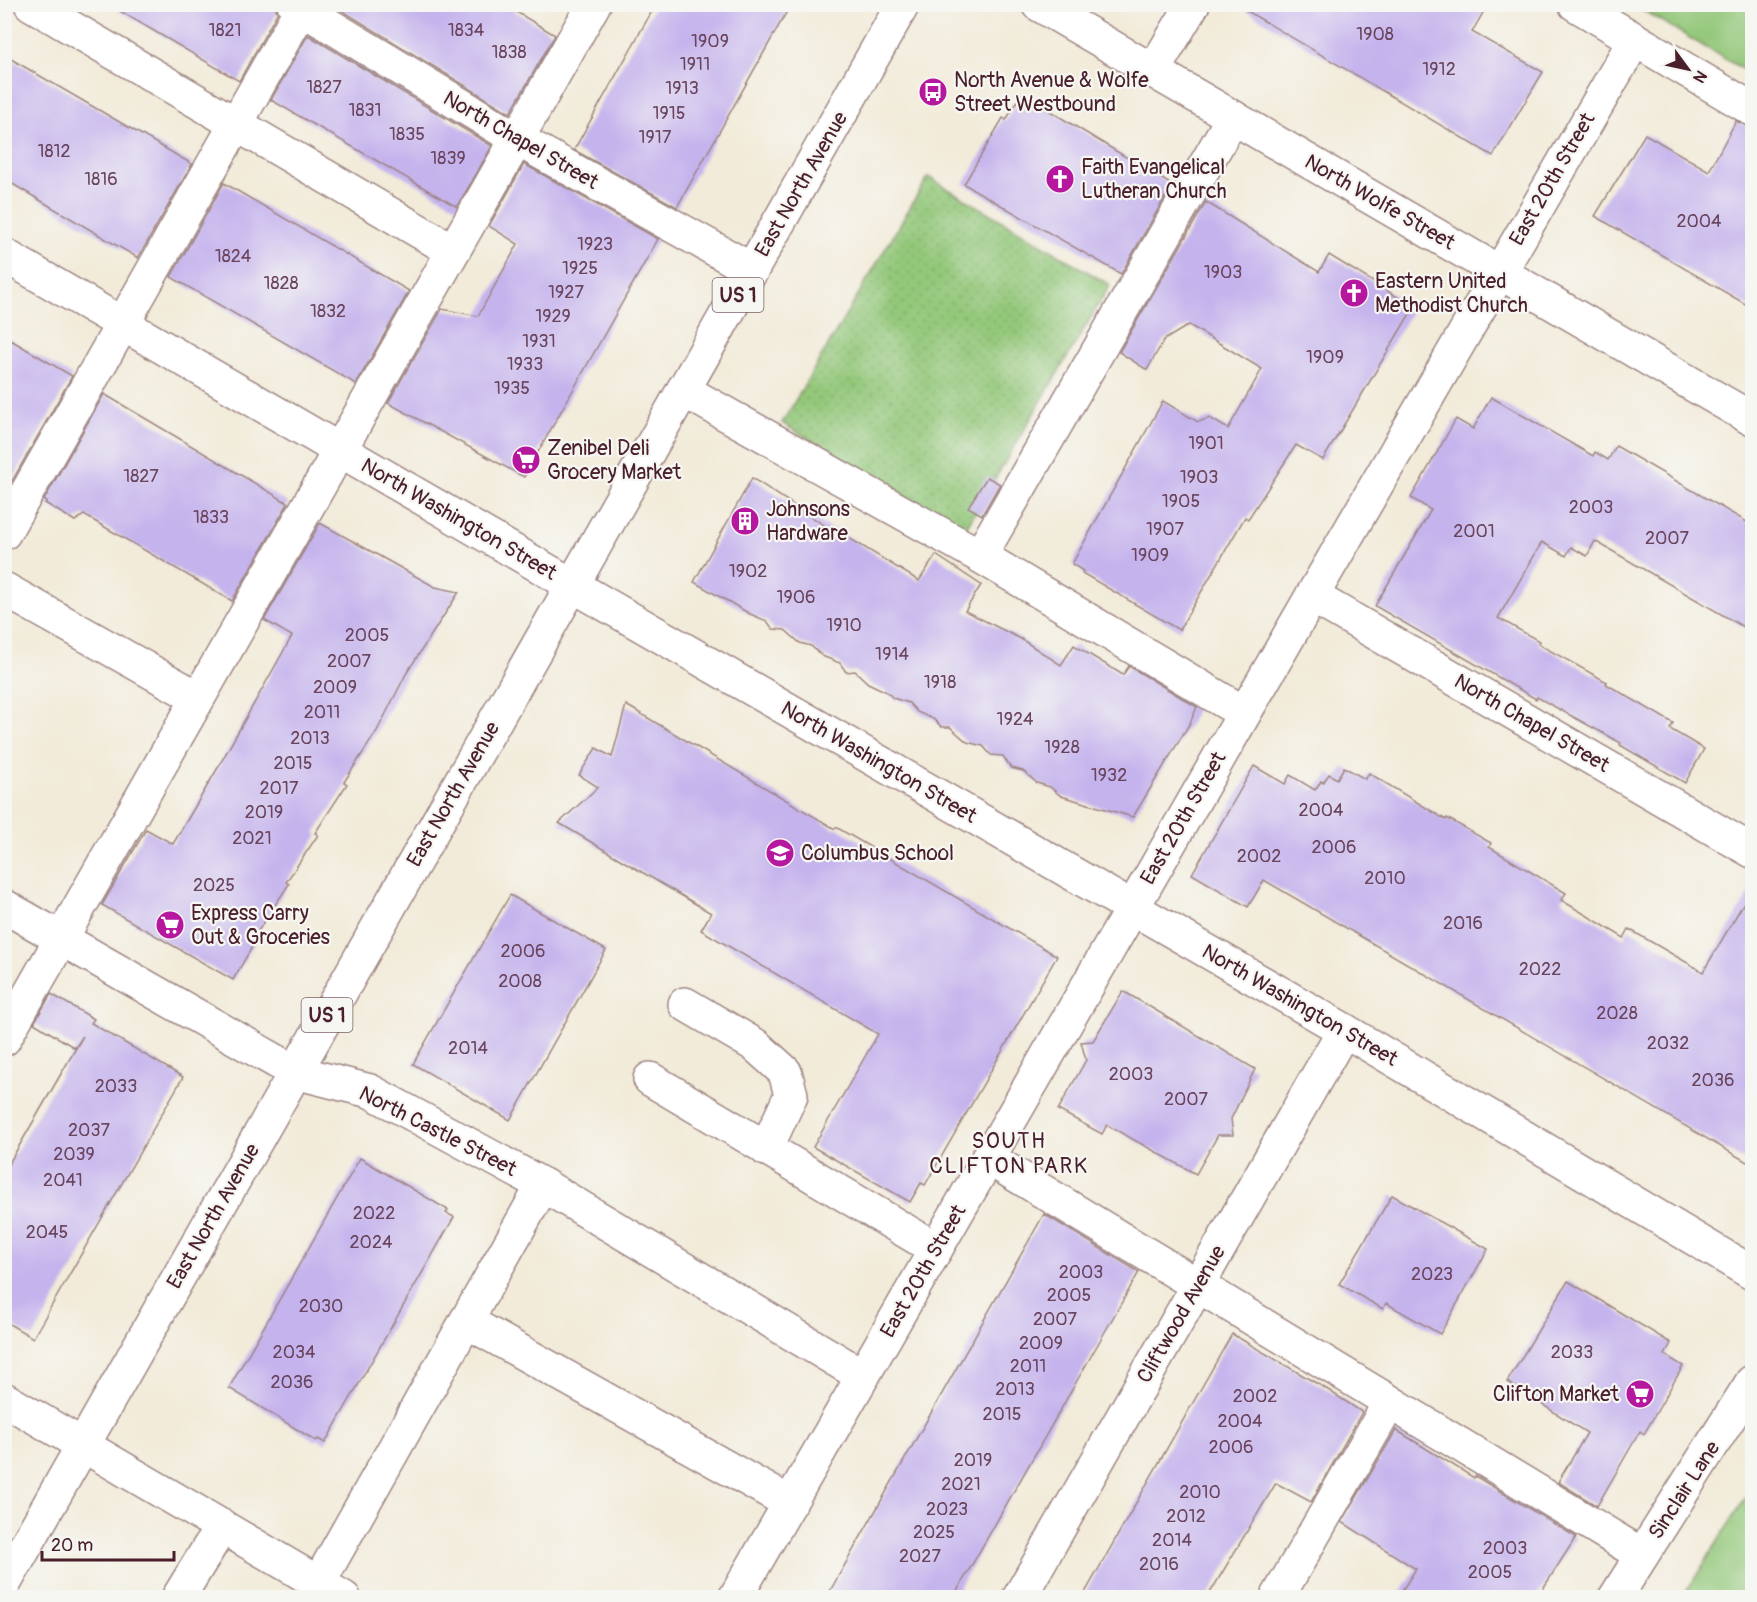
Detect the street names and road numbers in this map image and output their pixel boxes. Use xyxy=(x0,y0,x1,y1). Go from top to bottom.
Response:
street label: North Chapel Street xyxy=(438,85,604,196)
street label: East North Avenue xyxy=(749,106,854,262)
street label: East 20th Street xyxy=(1503,108,1602,251)
street label: North Wolfe Street xyxy=(1300,148,1460,257)
road number: US 1 xyxy=(712,278,764,312)
street label: North Washington Street xyxy=(356,452,562,587)
street label: North Chapel Street xyxy=(1449,668,1615,779)
street label: North Washington Street xyxy=(776,695,982,830)
street label: East North Avenue xyxy=(401,716,506,872)
street label: East 20th Street xyxy=(1134,747,1233,890)
street label: North Washington Street xyxy=(1197,938,1403,1073)
road number: US 1 xyxy=(302,998,352,1032)
street label: North Castle Street xyxy=(354,1080,522,1183)
street label: East North Avenue xyxy=(161,1138,266,1294)
street label: East 20th Street xyxy=(874,1200,973,1343)
street label: Cliftwood Avenue xyxy=(1131,1240,1232,1388)
street label: Sinclair Lane xyxy=(1643,1435,1727,1545)

